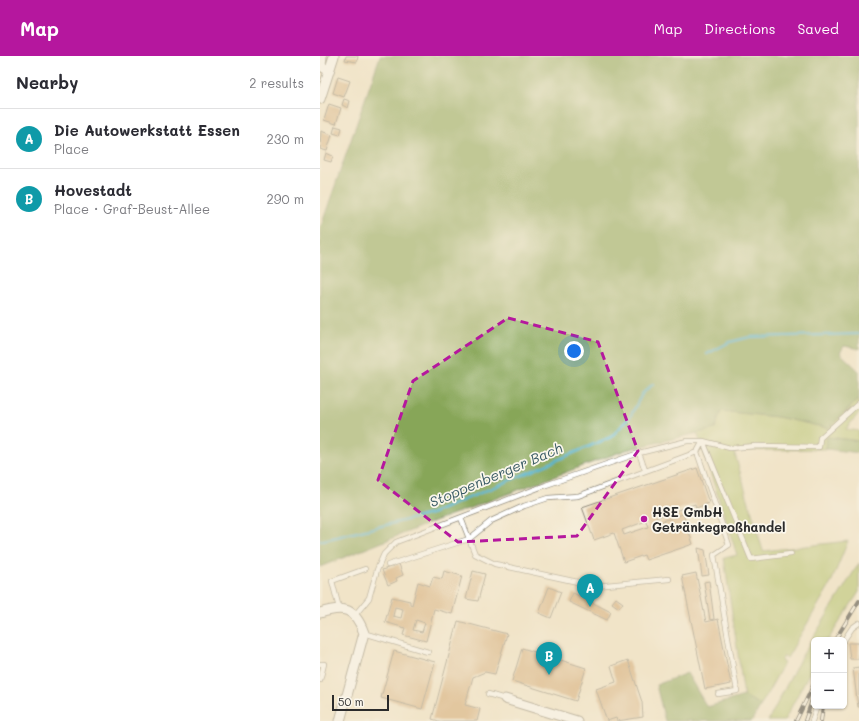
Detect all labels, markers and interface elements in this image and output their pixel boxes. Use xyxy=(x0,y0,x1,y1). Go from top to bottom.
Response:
text: Map xyxy=(20,16,59,41)
text: Map xyxy=(654,19,682,38)
text: Directions xyxy=(704,19,775,38)
text: Saved xyxy=(797,19,839,38)
text: Nearby xyxy=(16,71,78,93)
text: 2 results xyxy=(249,74,304,91)
text: Die Autowerkstatt Essen xyxy=(54,120,240,140)
text: A xyxy=(24,130,34,147)
text: 230 m xyxy=(267,130,304,147)
text: Place xyxy=(54,140,89,157)
text: Hovestadt xyxy=(54,180,132,200)
text: B xyxy=(25,190,33,207)
text: 290 m xyxy=(267,190,304,207)
text: Place · Graf-Beust-Allee xyxy=(54,200,210,217)
your location xyxy=(564,341,584,361)
water label: Stoppenberger Bach xyxy=(427,438,565,511)
place label: HSE GmbH Getränkegroßhandel xyxy=(652,503,786,535)
marker: HSE GmbH Getränkegroßhandel xyxy=(639,514,649,524)
pin: A xyxy=(577,574,603,607)
map controls xyxy=(811,637,847,709)
button: + xyxy=(811,637,847,673)
pin: B xyxy=(536,642,562,675)
button: − xyxy=(811,673,847,709)
scale bar xyxy=(332,693,389,712)
text: 50 m xyxy=(338,694,364,709)

